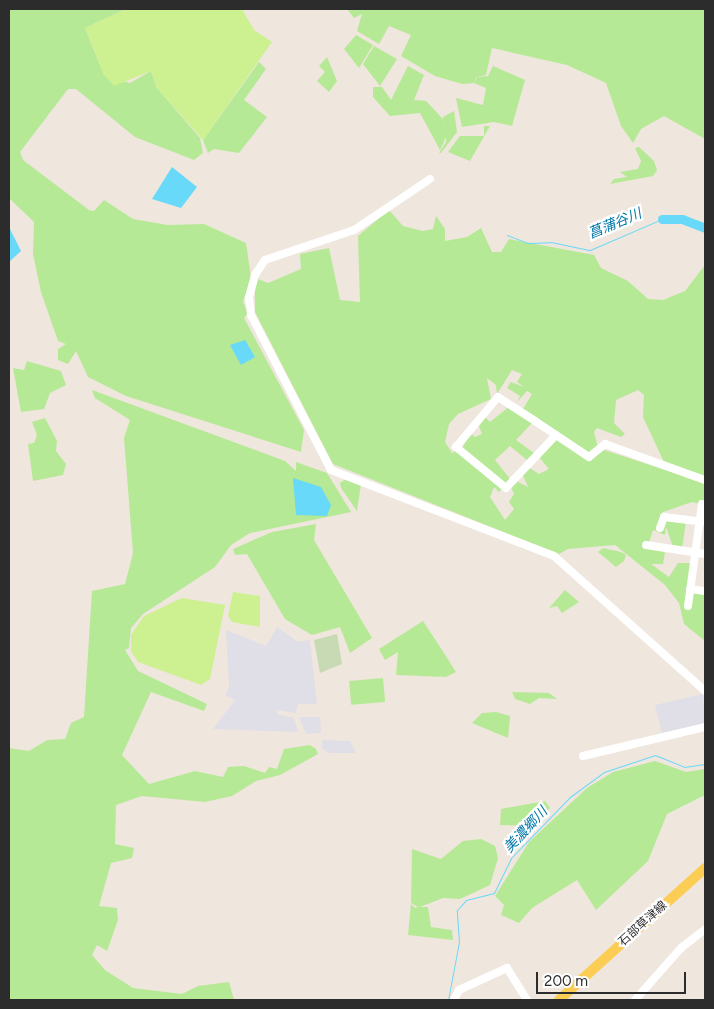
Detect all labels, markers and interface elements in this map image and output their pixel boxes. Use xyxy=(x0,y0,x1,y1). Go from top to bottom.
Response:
water label: 菖蒲谷川 xyxy=(586,205,644,243)
water label: 美濃郷川 xyxy=(501,804,551,856)
street label: 石部草津線 xyxy=(616,899,670,949)
scale bar xyxy=(539,962,689,994)
text: 200 m xyxy=(544,972,588,990)

